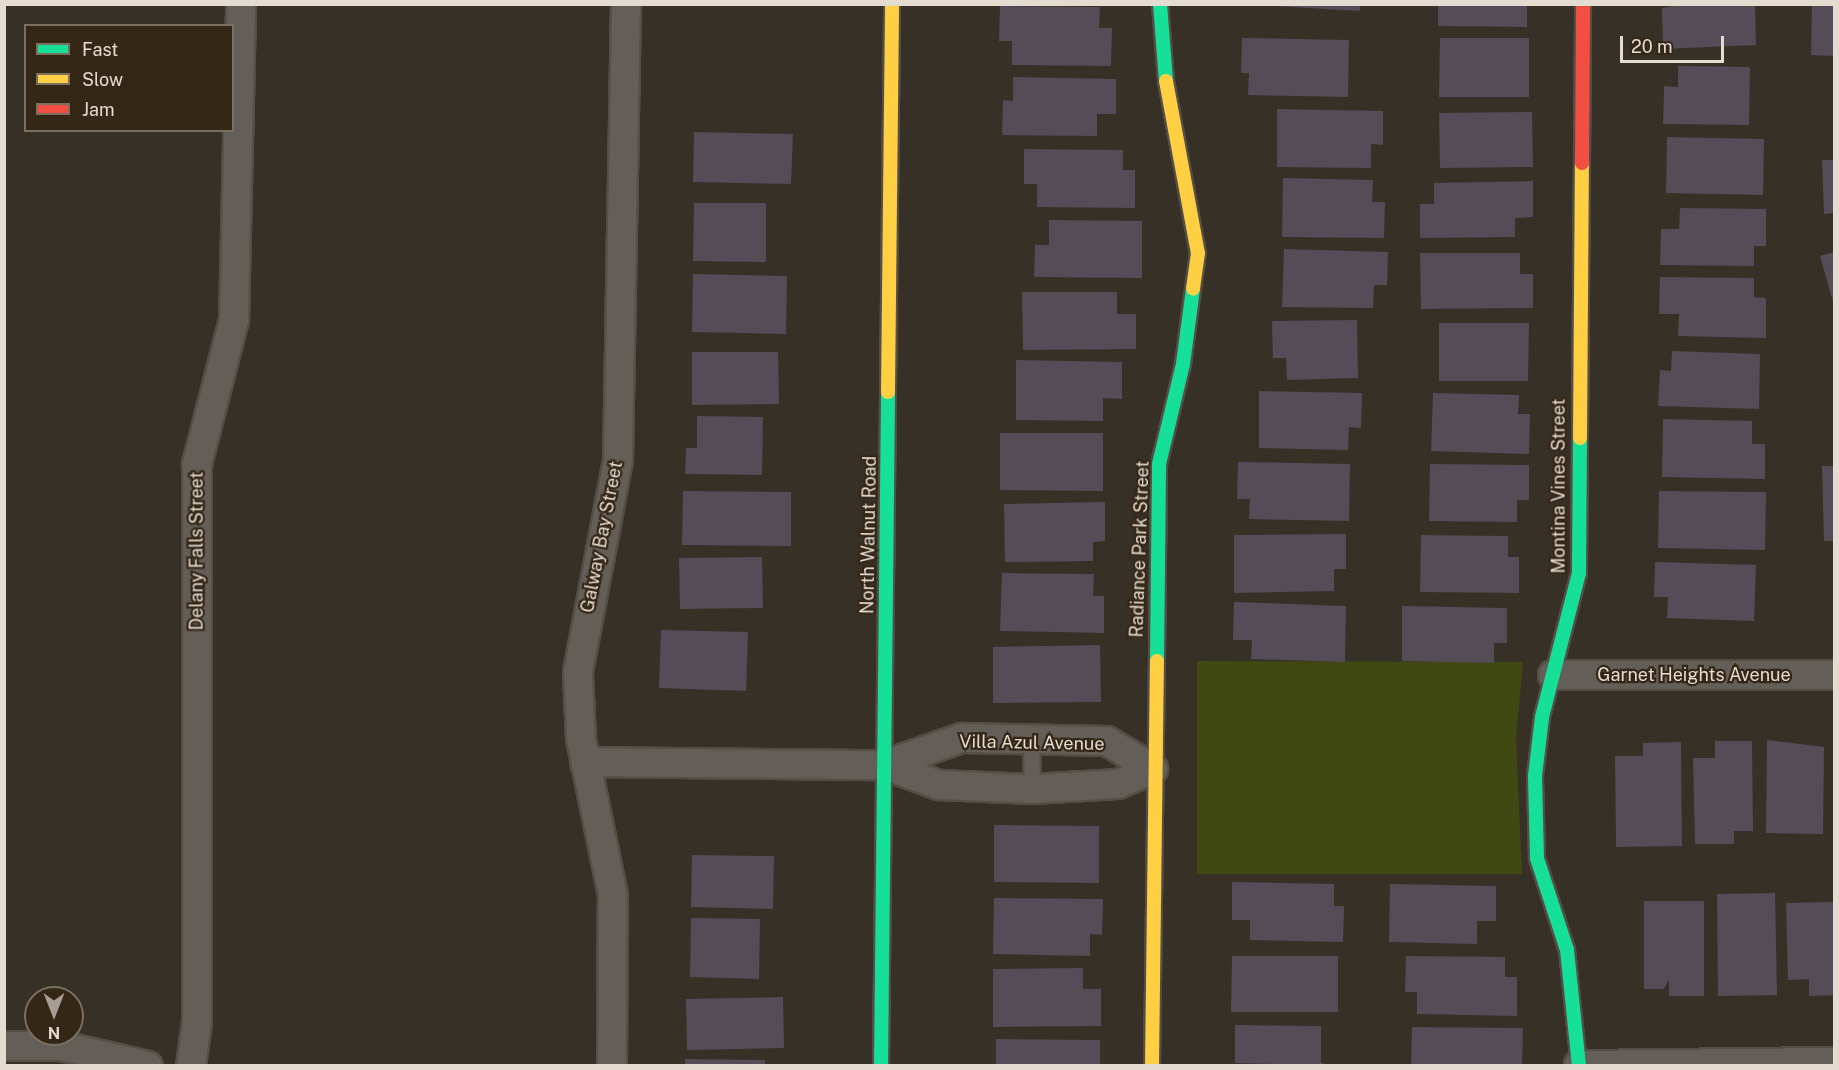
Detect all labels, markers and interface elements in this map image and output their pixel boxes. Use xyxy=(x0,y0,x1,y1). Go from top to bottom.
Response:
legend xyxy=(24,24,234,132)
scale bar xyxy=(1623,24,1726,62)
text: 20 m xyxy=(1631,36,1673,57)
text: Fast xyxy=(82,39,118,60)
text: Slow xyxy=(82,69,123,90)
text: Jam xyxy=(82,99,115,120)
street label: Montina Vines Street xyxy=(1548,398,1570,574)
street label: North Walnut Road xyxy=(857,455,881,615)
street label: Galway Bay Street xyxy=(577,459,627,615)
street label: Radiance Park Street xyxy=(1126,460,1154,638)
street label: Delany Falls Street xyxy=(186,472,208,630)
street label: Garnet Heights Avenue xyxy=(1597,664,1791,686)
street label: Villa Azul Avenue xyxy=(959,731,1105,755)
north arrow xyxy=(24,986,84,1046)
text: N xyxy=(48,1023,60,1042)

